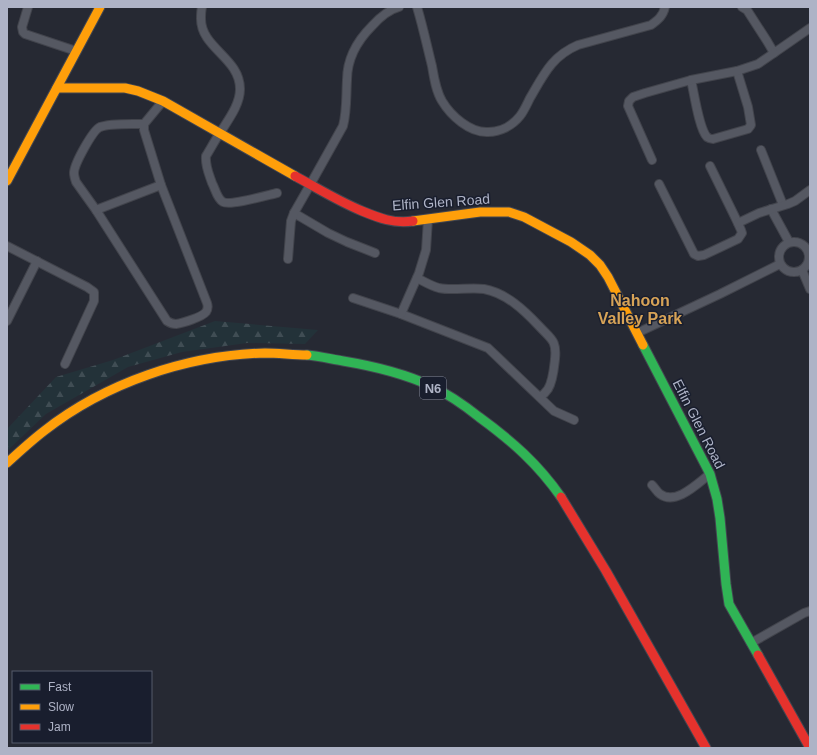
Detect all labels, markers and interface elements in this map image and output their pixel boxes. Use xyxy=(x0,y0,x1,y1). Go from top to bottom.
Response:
street label: Elfin Glen Road xyxy=(392,191,490,213)
district label: Nahoon Valley Park xyxy=(598,292,682,327)
road number: N6 xyxy=(420,377,446,399)
street label: Elfin Glen Road xyxy=(670,377,728,471)
legend xyxy=(12,671,152,743)
text: Fast xyxy=(48,680,72,694)
text: Slow xyxy=(48,700,74,714)
text: Jam xyxy=(48,720,71,734)

